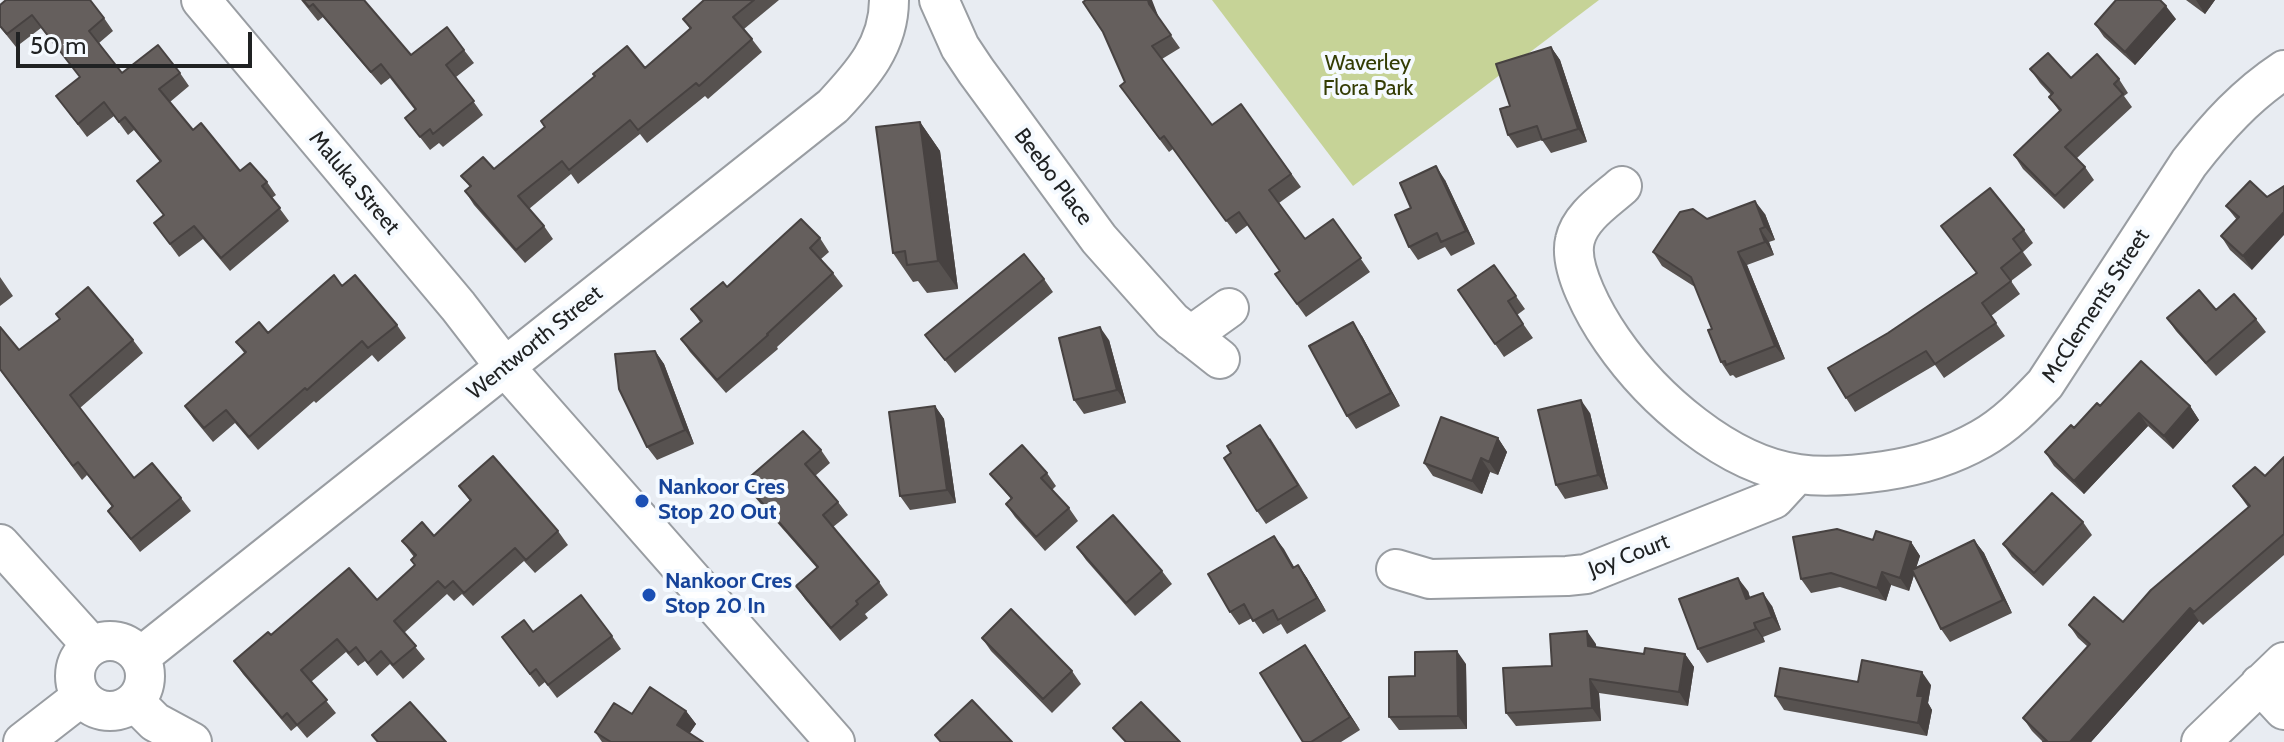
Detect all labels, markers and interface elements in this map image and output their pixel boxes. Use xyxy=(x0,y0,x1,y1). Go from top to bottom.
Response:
scale bar xyxy=(20,16,256,66)
text: 50 m xyxy=(30,31,86,60)
park label: Waverley Flora Park xyxy=(1323,51,1413,102)
street label: Beebo Place xyxy=(1008,123,1098,231)
street label: Maluka Street xyxy=(303,126,405,240)
street label: McClements Street xyxy=(2036,224,2156,388)
street label: Wentworth Street xyxy=(462,280,608,406)
place label: Nankoor Cres Stop 20 Out xyxy=(658,475,785,526)
marker: Nankoor Cres Stop 20 Out xyxy=(633,492,651,510)
street label: Joy Court xyxy=(1585,529,1673,583)
place label: Nankoor Cres Stop 20 In xyxy=(665,569,792,620)
marker: Nankoor Cres Stop 20 In xyxy=(640,586,658,604)

